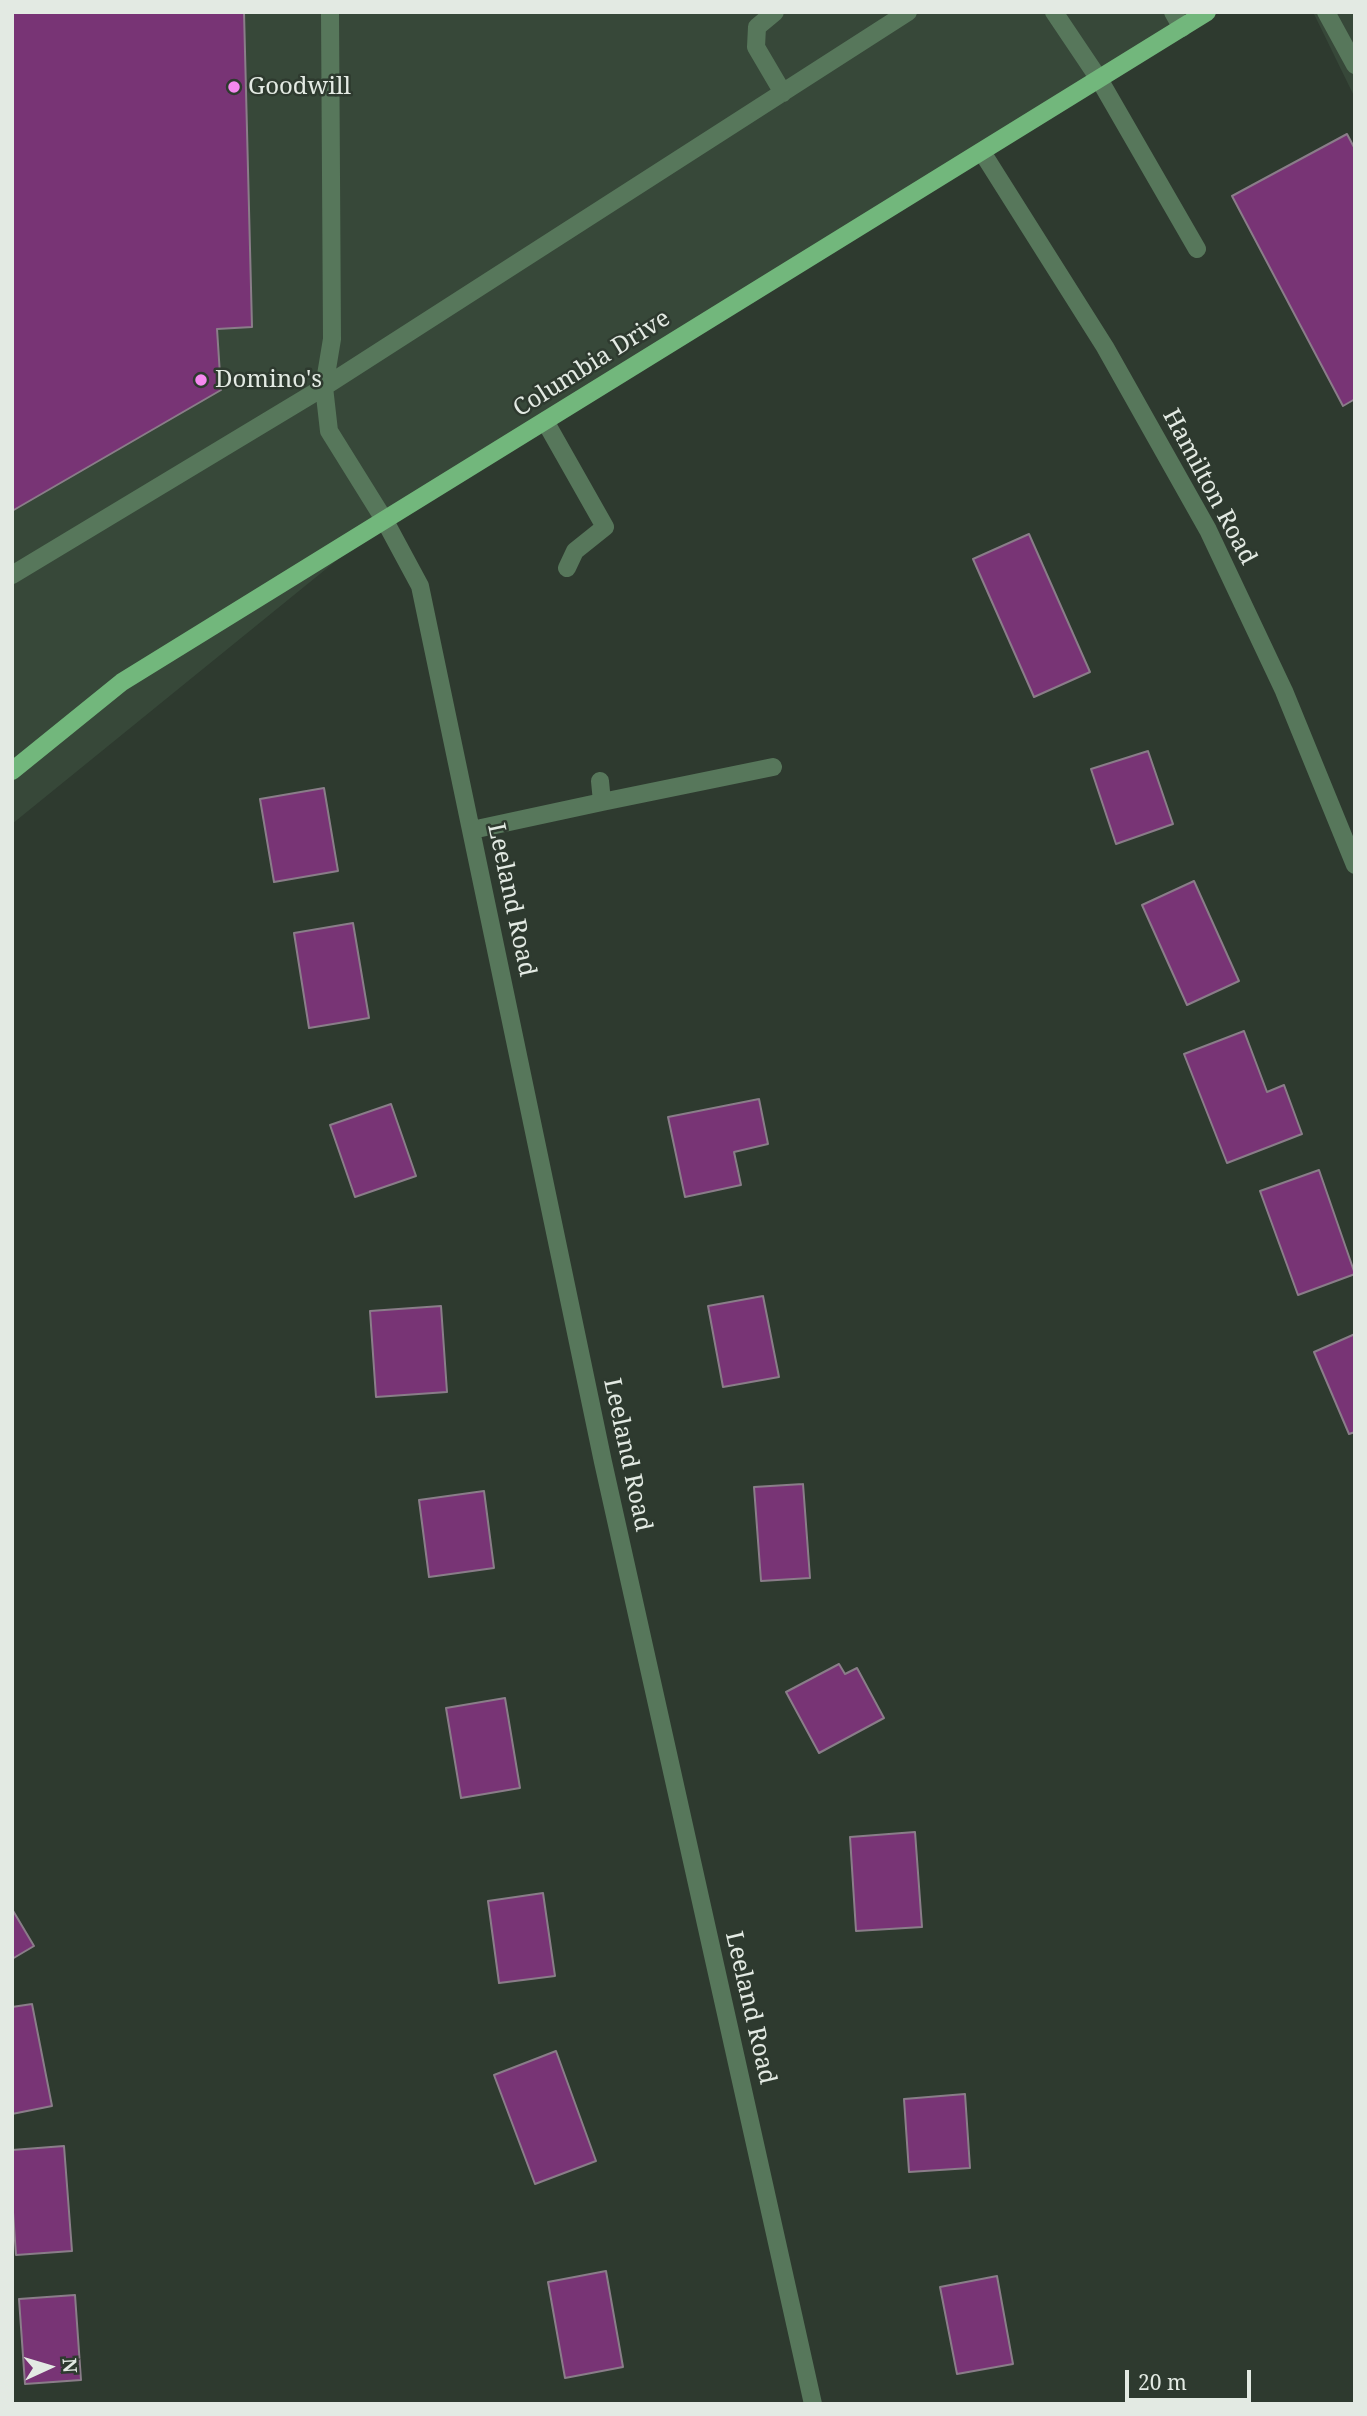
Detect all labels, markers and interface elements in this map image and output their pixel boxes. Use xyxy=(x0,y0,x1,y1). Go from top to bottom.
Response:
place label: Goodwill xyxy=(248,73,351,101)
marker: Goodwill xyxy=(226,79,242,95)
street label: Columbia Drive xyxy=(508,304,676,424)
place label: Domino's xyxy=(215,366,322,394)
marker: Domino's xyxy=(193,372,209,388)
street label: Hamilton Road xyxy=(1156,404,1262,570)
street label: Leeland Road xyxy=(481,821,541,979)
street label: Leeland Road xyxy=(597,1376,657,1534)
street label: Leeland Road xyxy=(718,1929,782,2087)
north arrow xyxy=(14,2332,84,2402)
scale bar xyxy=(1129,2356,1255,2400)
text: N xyxy=(56,2357,83,2374)
text: 20 m xyxy=(1138,2368,1187,2396)

